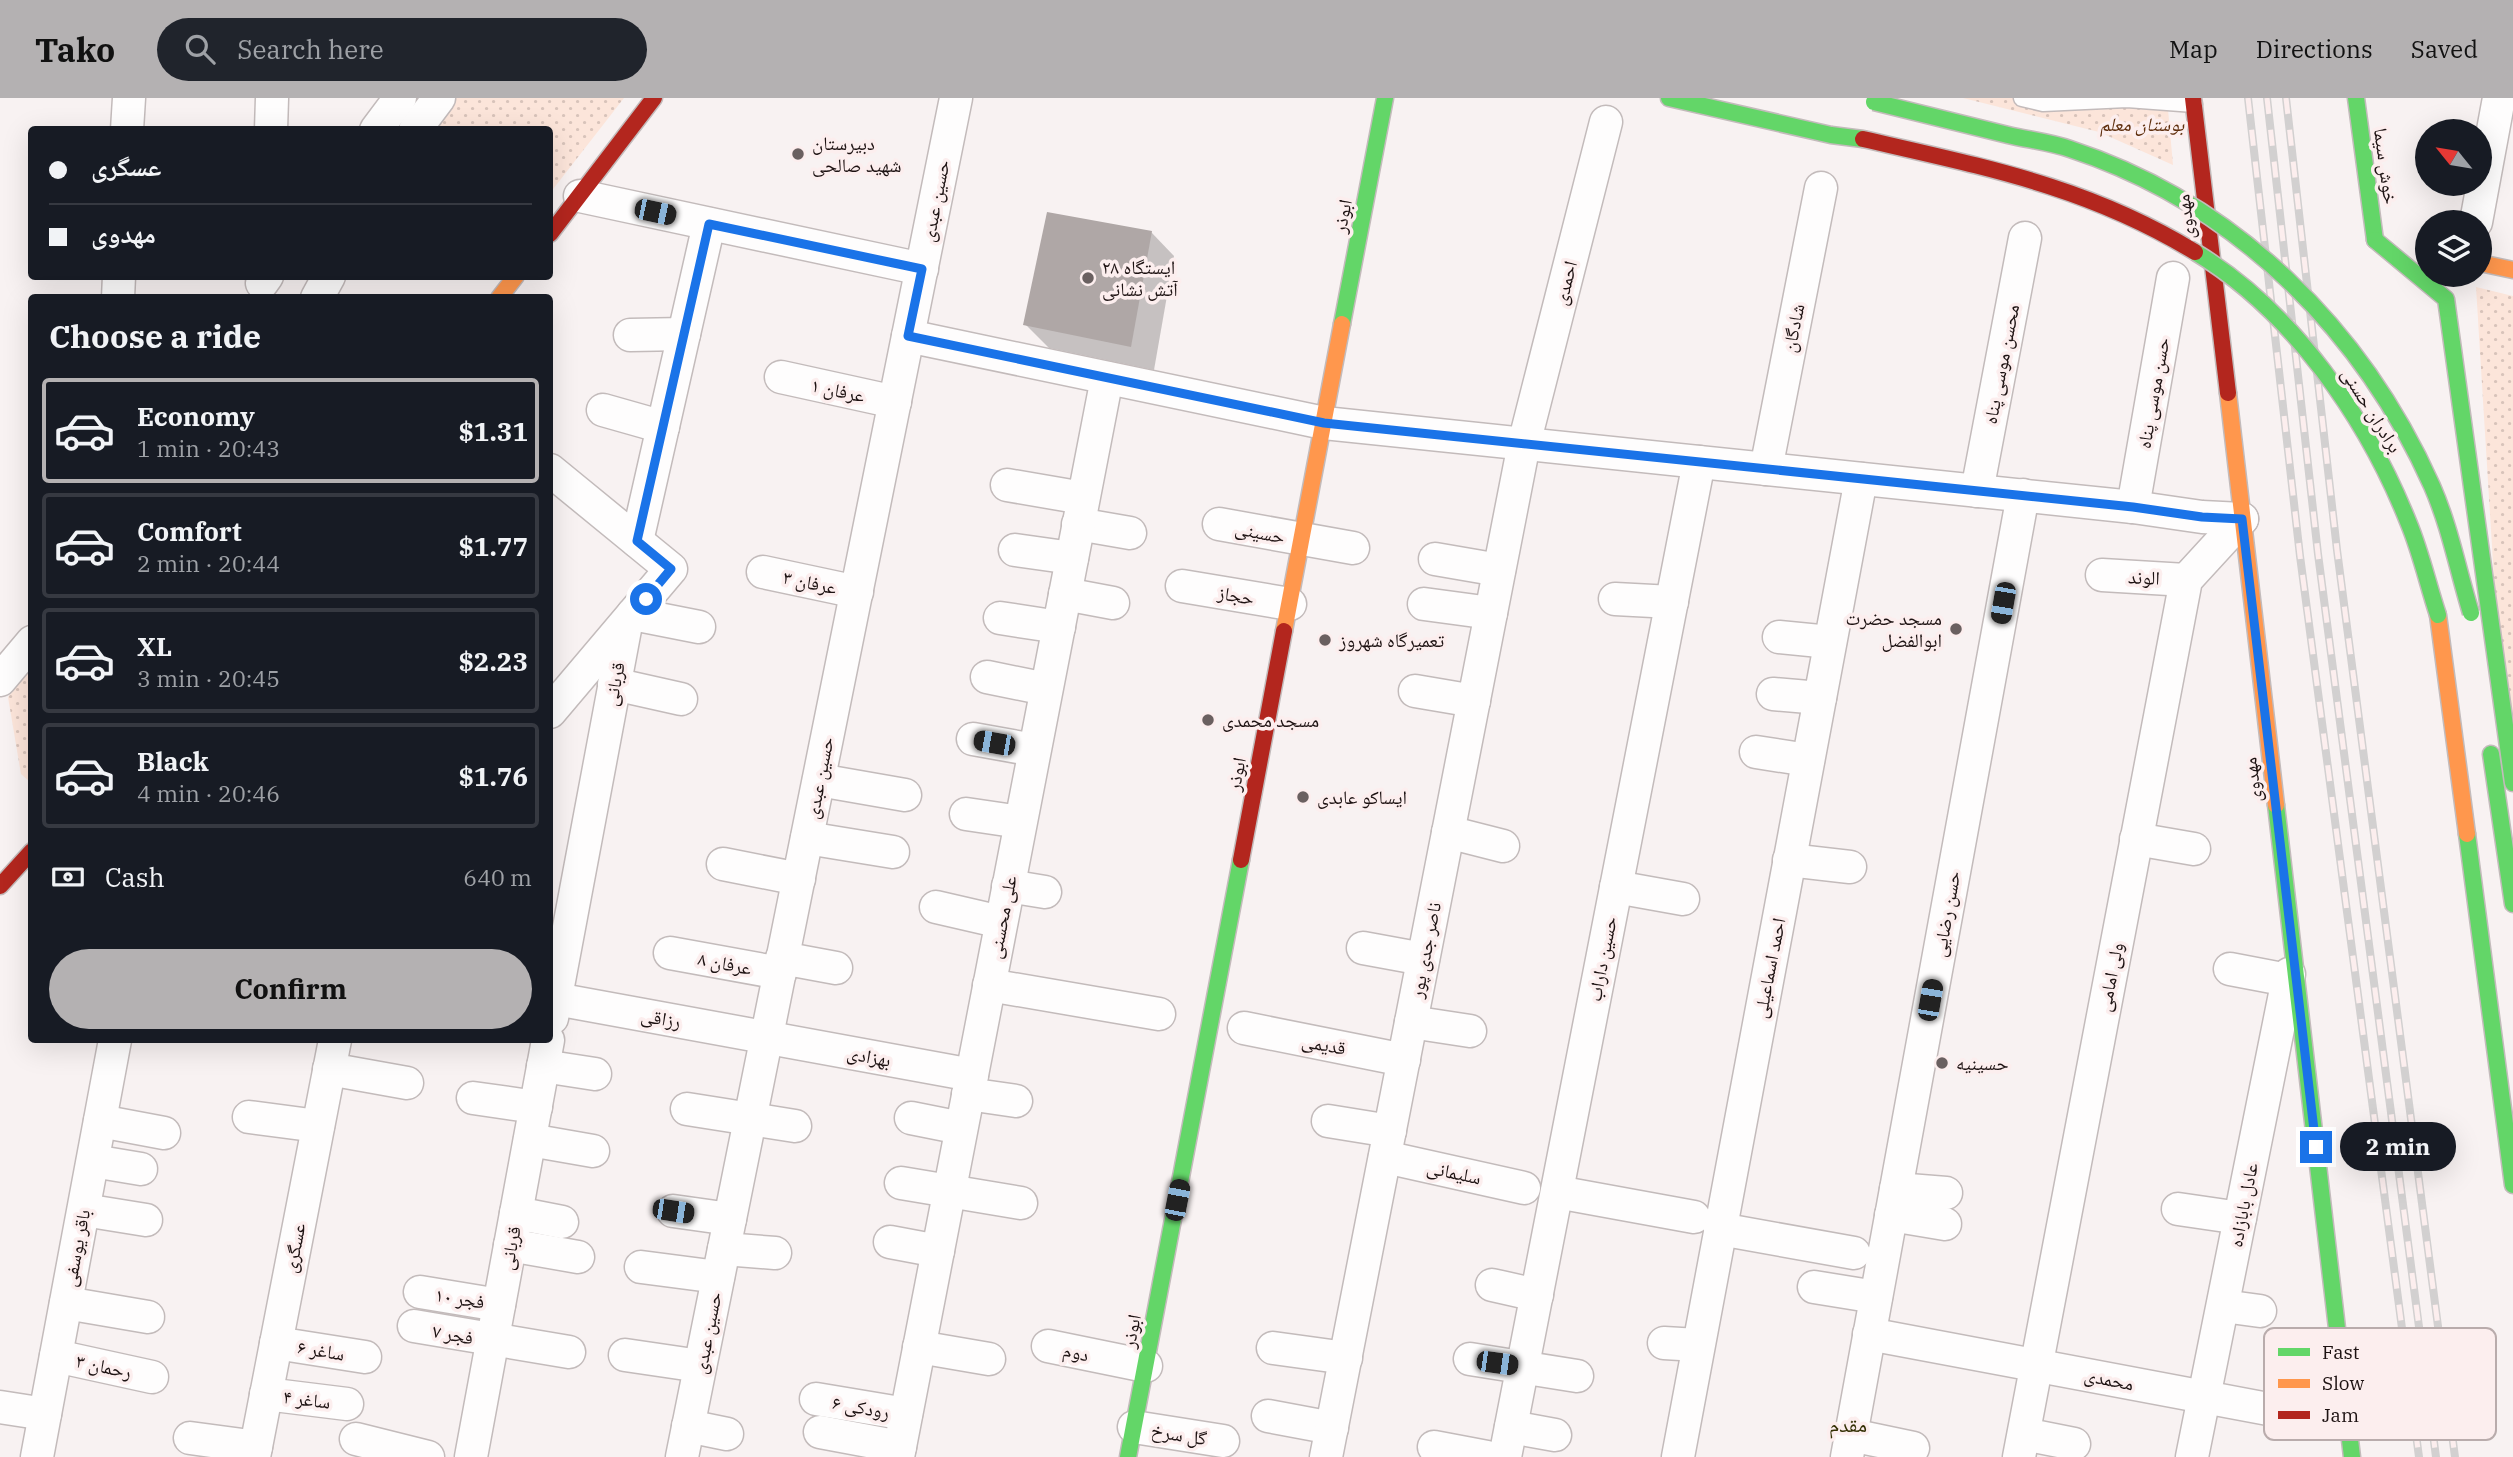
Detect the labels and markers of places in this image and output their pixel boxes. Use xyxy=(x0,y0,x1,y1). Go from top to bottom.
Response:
place label: دبیرستان شهید صالحی xyxy=(812,131,901,177)
marker: دبیرستان شهید صالحی xyxy=(790,146,806,162)
place label: ایستگاه ۲۸ آتش نشانی xyxy=(1102,255,1179,301)
marker: ایستگاه ۲۸ آتش نشانی xyxy=(1080,270,1096,286)
place label: مسجد حضرت ابوالفضل xyxy=(1845,606,1942,652)
marker: مسجد حضرت ابوالفضل xyxy=(1948,621,1964,637)
place label: تعمیرگاه شهروز xyxy=(1338,628,1445,652)
marker: تعمیرگاه شهروز xyxy=(1317,632,1333,648)
place label: مسجد محمدی xyxy=(1222,708,1319,732)
marker: مسجد محمدی xyxy=(1200,712,1216,728)
place label: ایساکو عابدی xyxy=(1317,785,1407,809)
marker: ایساکو عابدی xyxy=(1295,789,1311,805)
place label: حسینیه xyxy=(1956,1051,2009,1075)
marker: حسینیه xyxy=(1934,1055,1950,1071)

